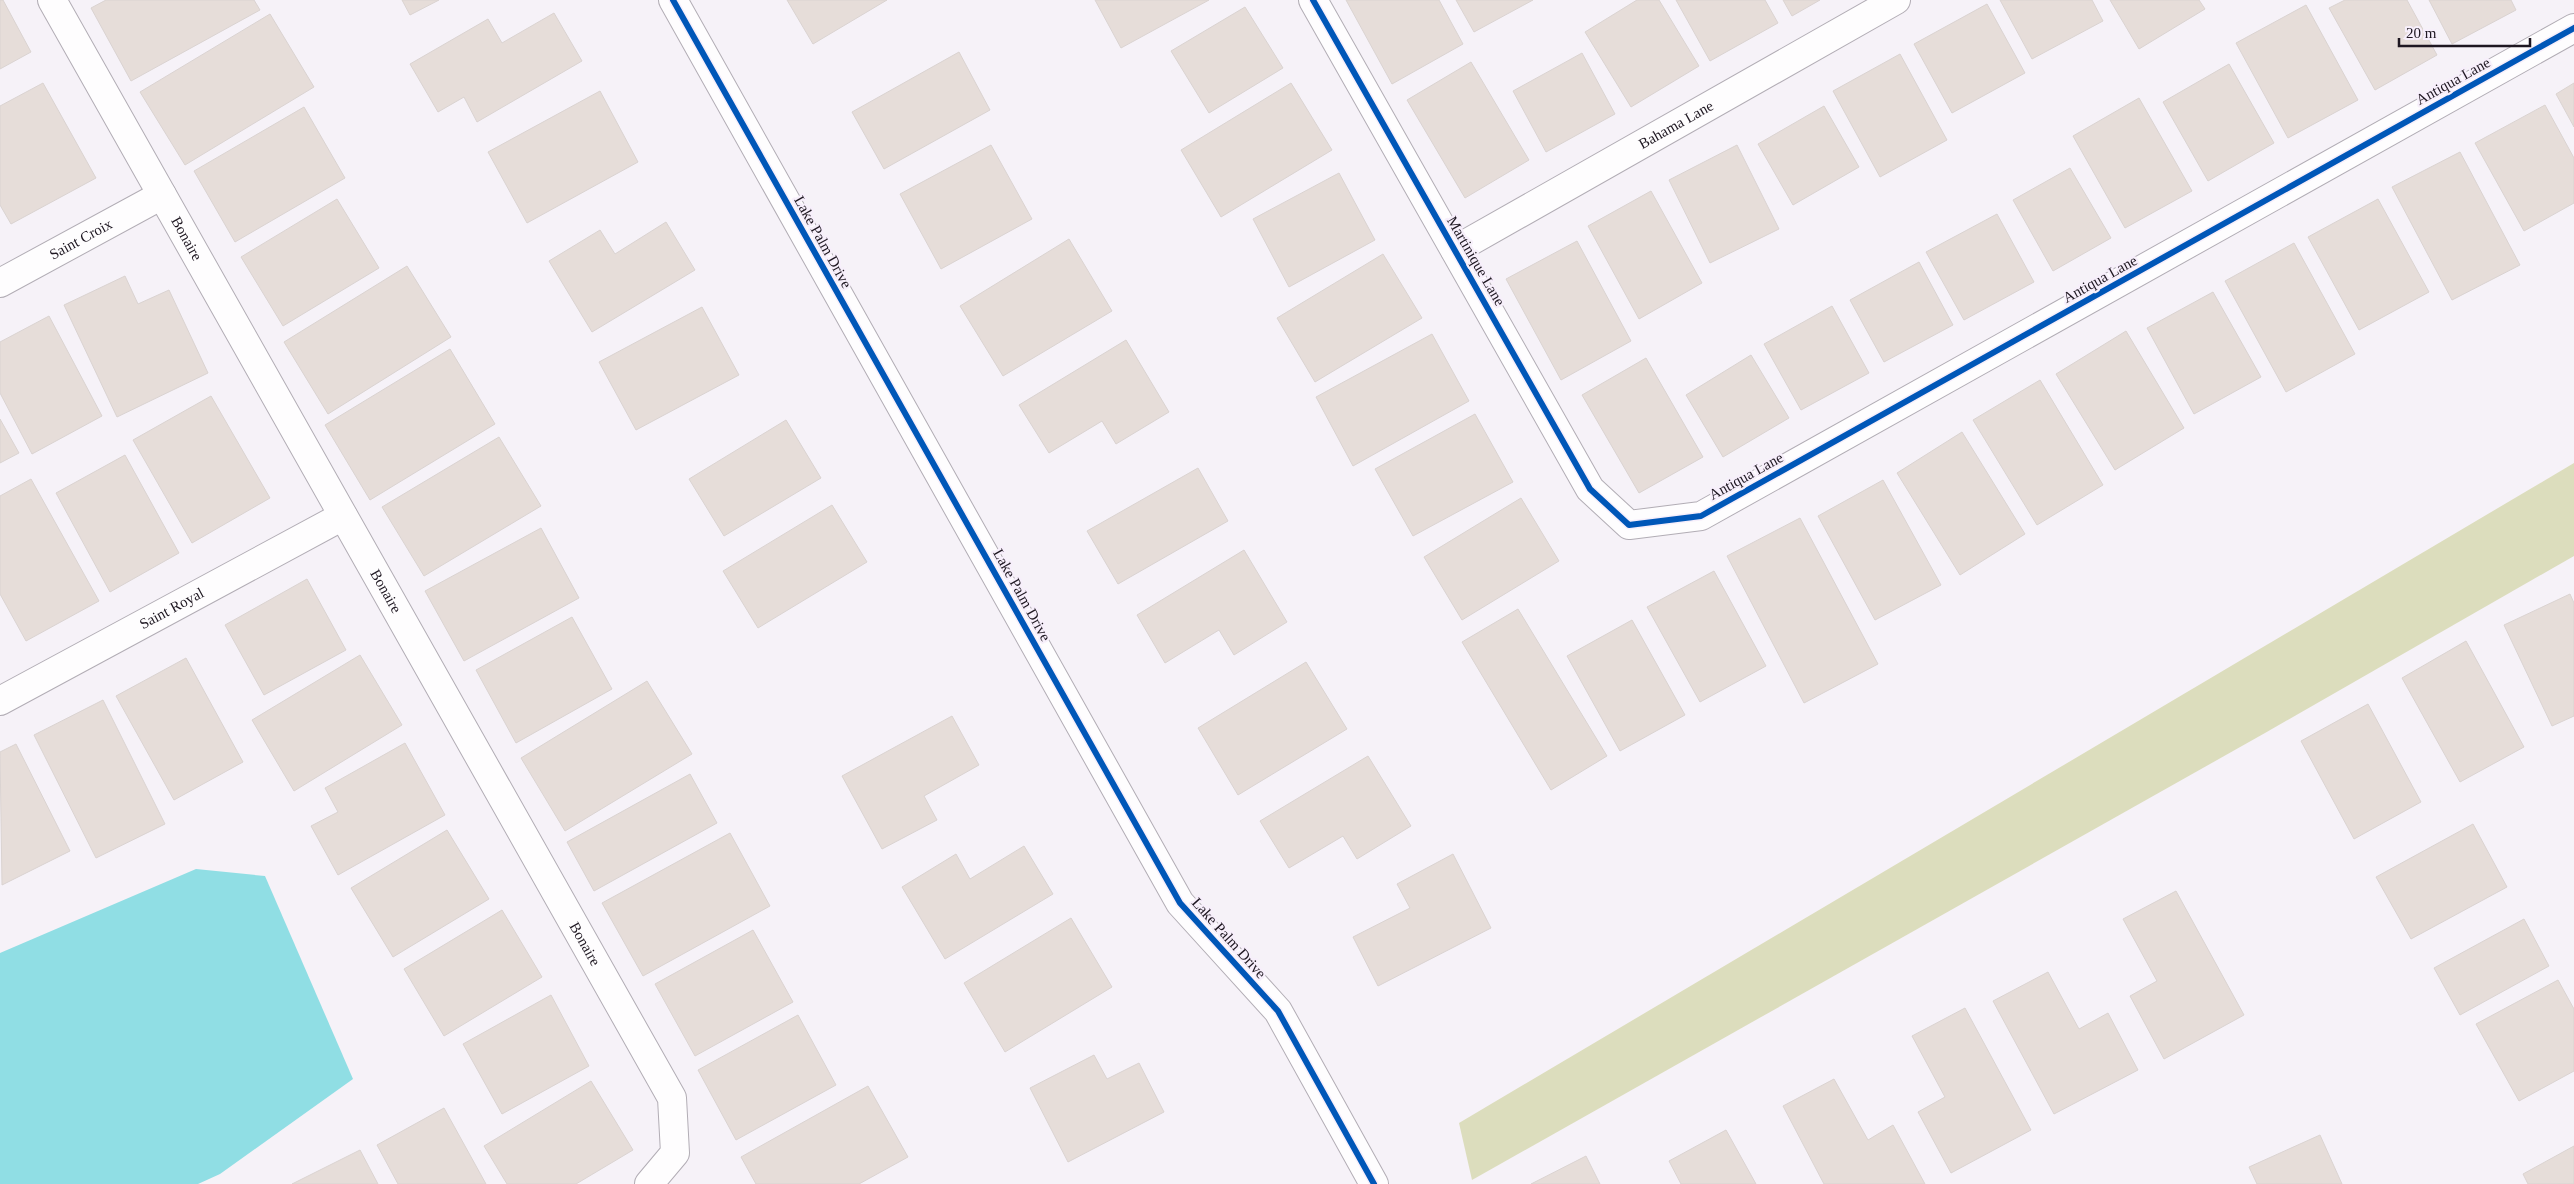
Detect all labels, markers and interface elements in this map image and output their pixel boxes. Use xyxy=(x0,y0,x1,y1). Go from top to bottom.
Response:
scale bar xyxy=(2399,15,2530,47)
text: 20 m xyxy=(2406,25,2437,41)
street label: Antiqua Lane xyxy=(2413,54,2493,108)
street label: Bahama Lane xyxy=(1636,97,1716,152)
street label: Lake Palm Drive xyxy=(791,193,855,291)
street label: Bonaire xyxy=(168,214,206,264)
street label: Martinique Lane xyxy=(1444,214,1508,309)
street label: Saint Croix xyxy=(47,215,115,263)
street label: Antiqua Lane xyxy=(2060,252,2140,306)
street label: Antiqua Lane xyxy=(1706,449,1786,503)
street label: Lake Palm Drive xyxy=(990,546,1054,644)
street label: Bonaire xyxy=(367,567,405,616)
street label: Saint Royal xyxy=(137,585,206,632)
street label: Lake Palm Drive xyxy=(1189,895,1269,982)
street label: Bonaire xyxy=(566,919,604,969)

